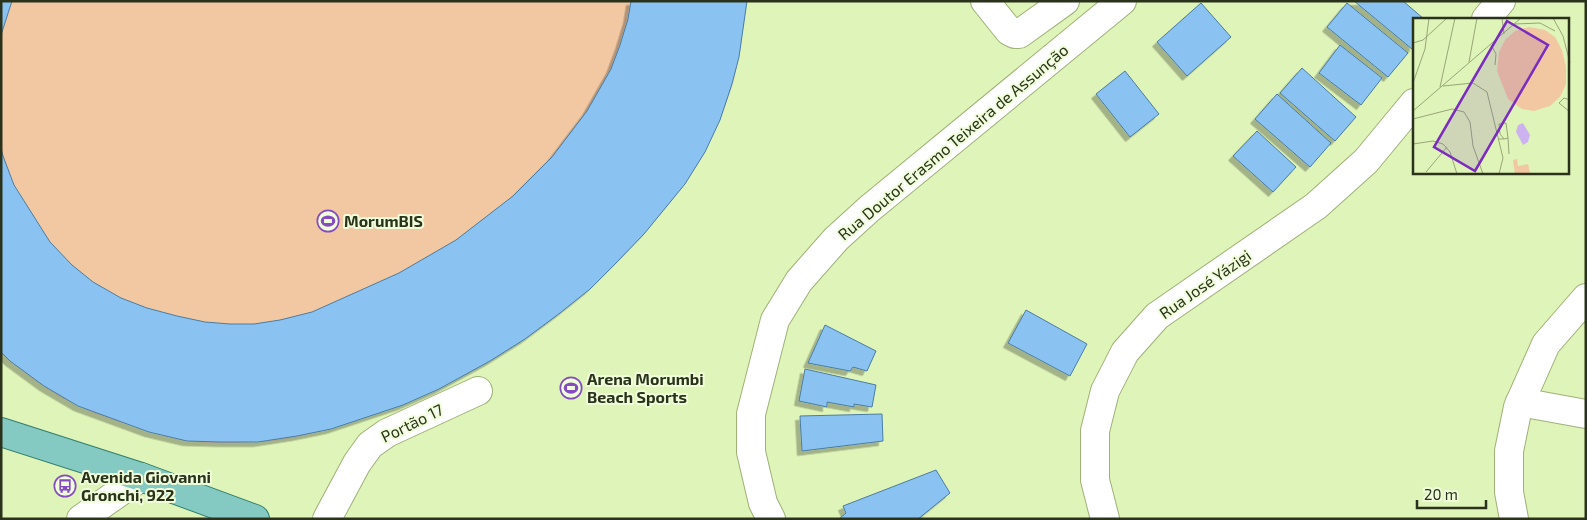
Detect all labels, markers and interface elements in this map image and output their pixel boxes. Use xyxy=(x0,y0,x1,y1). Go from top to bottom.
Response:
inset map xyxy=(1413,18,1570,174)
street label: Rua Doutor Erasmo Teixeira de Assunção xyxy=(834,40,1072,244)
sports icon: MorumBIS xyxy=(316,209,340,233)
place label: MorumBIS xyxy=(344,211,423,230)
street label: Rua José Yázigi xyxy=(1155,245,1254,322)
place label: Arena Morumbi Beach Sports xyxy=(587,369,704,406)
sports icon: Arena Morumbi Beach Sports xyxy=(559,376,583,400)
street label: Portão 17 xyxy=(378,399,446,446)
place label: Avenida Giovanni Gronchi, 922 xyxy=(81,467,211,504)
bus stop icon: Avenida Giovanni Gronchi, 922 xyxy=(53,474,77,498)
scale bar xyxy=(1417,478,1486,510)
text: 20 m xyxy=(1424,485,1458,503)

